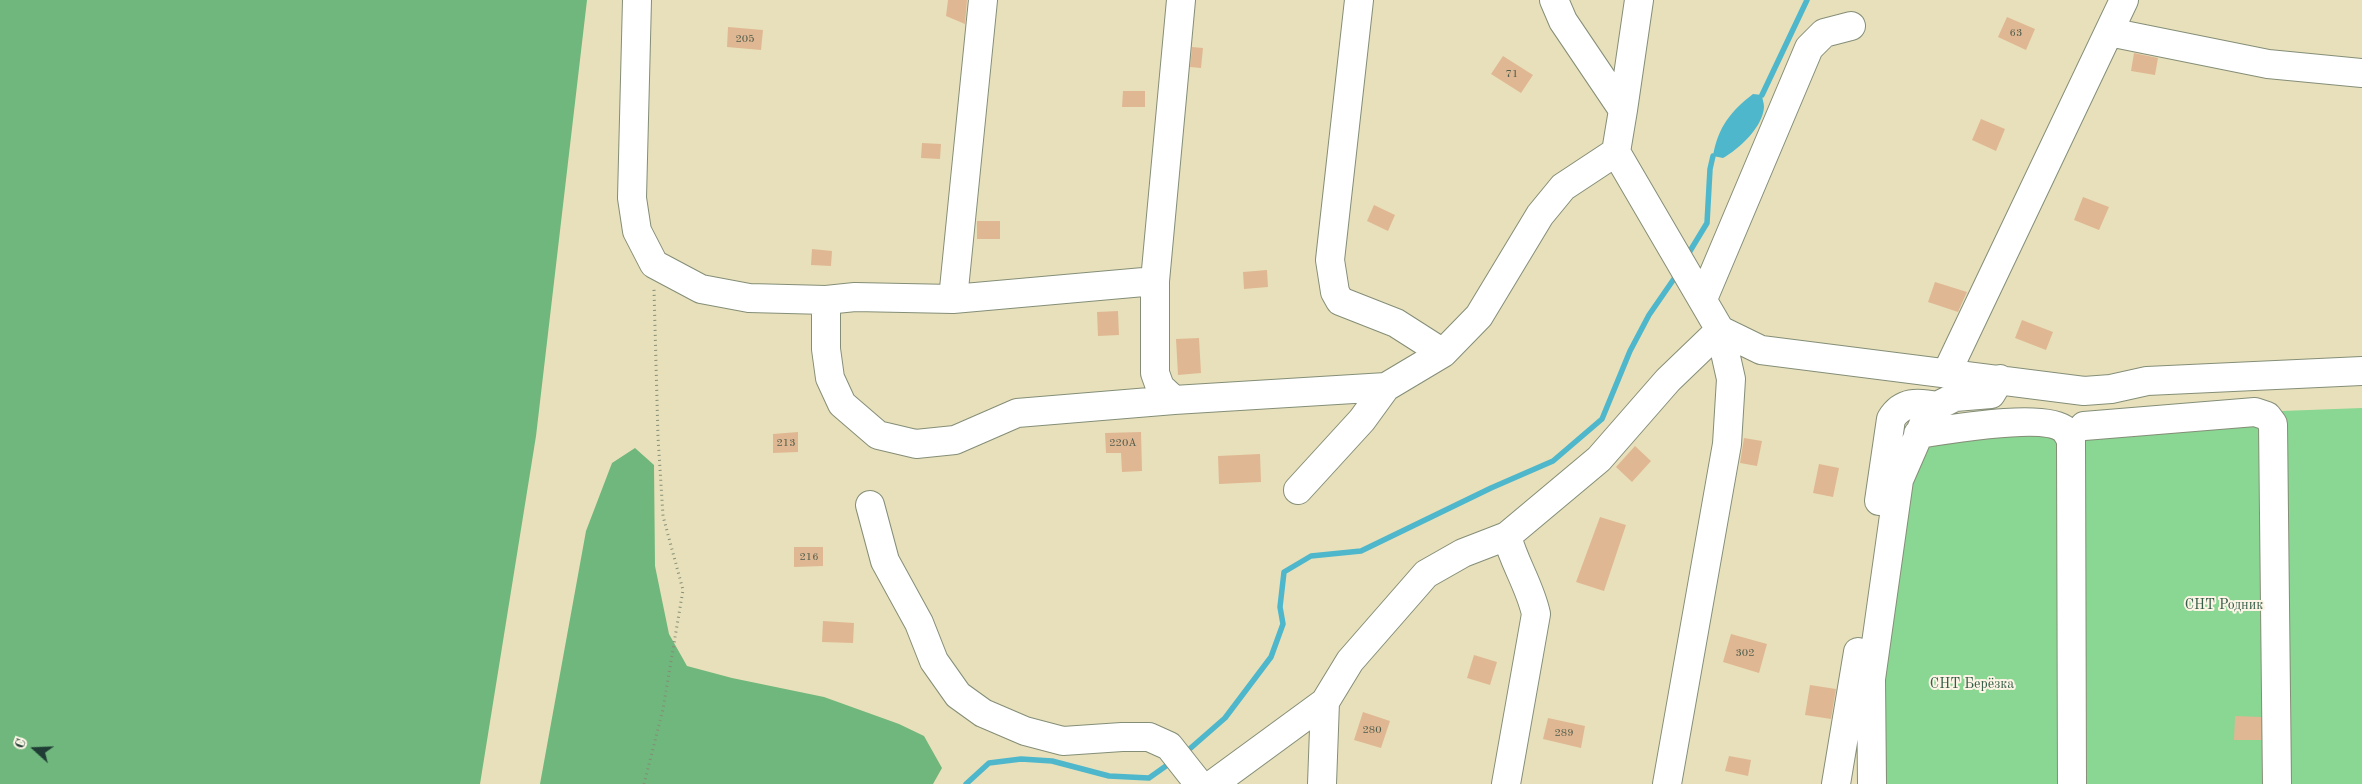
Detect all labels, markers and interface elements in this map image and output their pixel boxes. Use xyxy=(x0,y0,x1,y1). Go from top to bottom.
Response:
house number: 63 xyxy=(2010,26,2022,40)
house number: 205 xyxy=(735,32,755,46)
house number: 71 xyxy=(1506,67,1518,81)
house number: 213 xyxy=(776,436,796,450)
house number: 220А xyxy=(1109,436,1137,450)
house number: 216 xyxy=(799,550,819,564)
park label: СНТ Родник xyxy=(2185,597,2263,613)
house number: 302 xyxy=(1735,646,1755,660)
park label: СНТ Берёзка xyxy=(1930,676,2014,692)
house number: 280 xyxy=(1362,723,1382,737)
north arrow xyxy=(10,724,60,774)
house number: 289 xyxy=(1554,726,1574,740)
text: С xyxy=(13,737,29,751)

